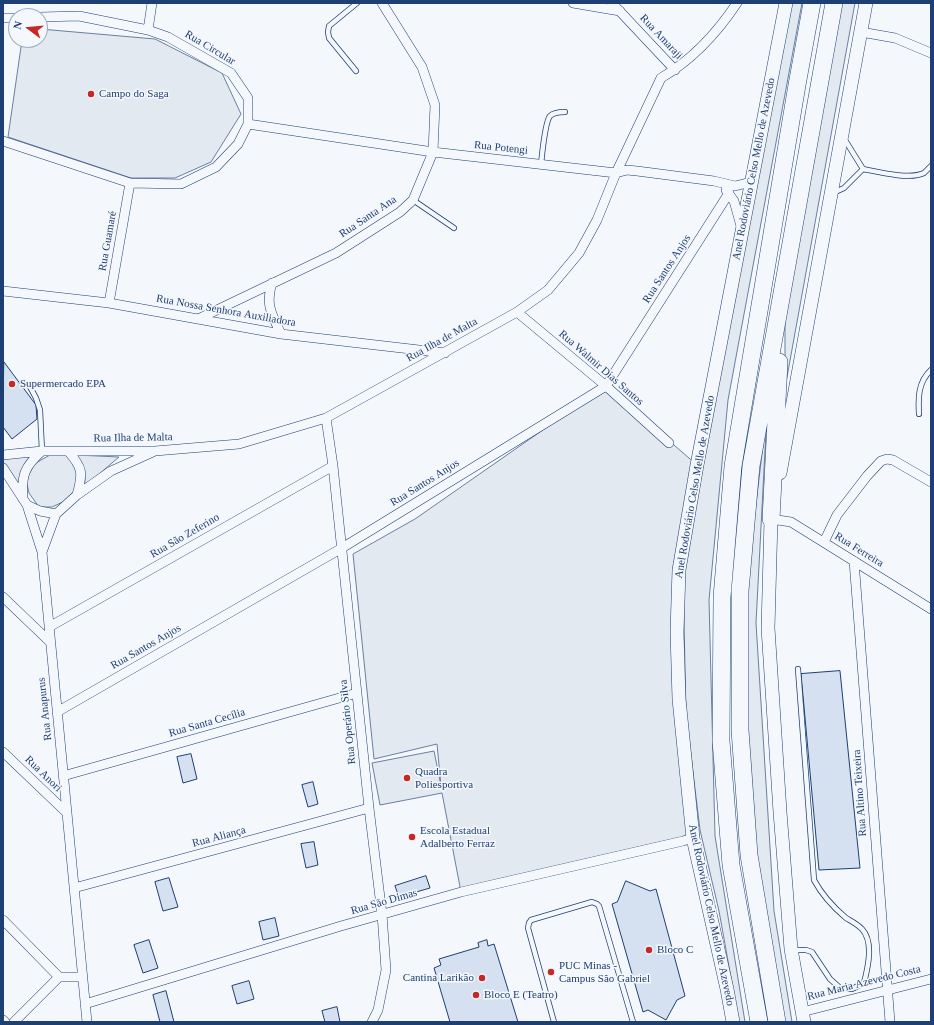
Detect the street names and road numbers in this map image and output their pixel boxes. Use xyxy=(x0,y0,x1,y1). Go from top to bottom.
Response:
street label: Rua Amaraji xyxy=(637,12,685,62)
street label: Rua Circular xyxy=(182,28,238,68)
street label: Anel Rodoviário Celso Mello de Azevedo xyxy=(730,77,778,261)
street label: Rua Potengi xyxy=(473,139,529,157)
street label: Rua Santa Ana xyxy=(337,193,399,241)
street label: Rua Guamaré xyxy=(96,210,120,272)
street label: Rua Santos Anjos xyxy=(640,232,694,306)
street label: Rua Nossa Senhora Auxiliadora xyxy=(155,292,297,330)
street label: Rua Ilha de Malta xyxy=(404,315,480,365)
street label: Rua Walmir Dias Santos xyxy=(556,328,646,408)
street label: Anel Rodoviário Celso Mello de Azevedo xyxy=(672,395,718,579)
street label: Rua Ilha de Malta xyxy=(93,431,173,445)
street label: Rua Santos Anjos xyxy=(388,457,462,509)
street label: Rua São Zeferino xyxy=(148,511,222,561)
street label: Rua Ferreira xyxy=(832,530,886,570)
street label: Rua Santos Anjos xyxy=(109,622,183,672)
street label: Rua Anapurus xyxy=(35,677,55,741)
street label: Rua Operário Silva xyxy=(337,679,359,765)
street label: Rua Santa Cecília xyxy=(167,706,247,740)
street label: Rua Altino Teixeira xyxy=(850,749,870,837)
street label: Rua Anori xyxy=(22,753,64,795)
street label: Anel Rodoviário Celso Mello de Azevedo xyxy=(685,823,737,1007)
street label: Rua Aliança xyxy=(191,824,247,850)
street label: Rua São Dimas xyxy=(349,886,419,918)
street label: Rua Maria Azevedo Costa xyxy=(806,963,922,1003)

